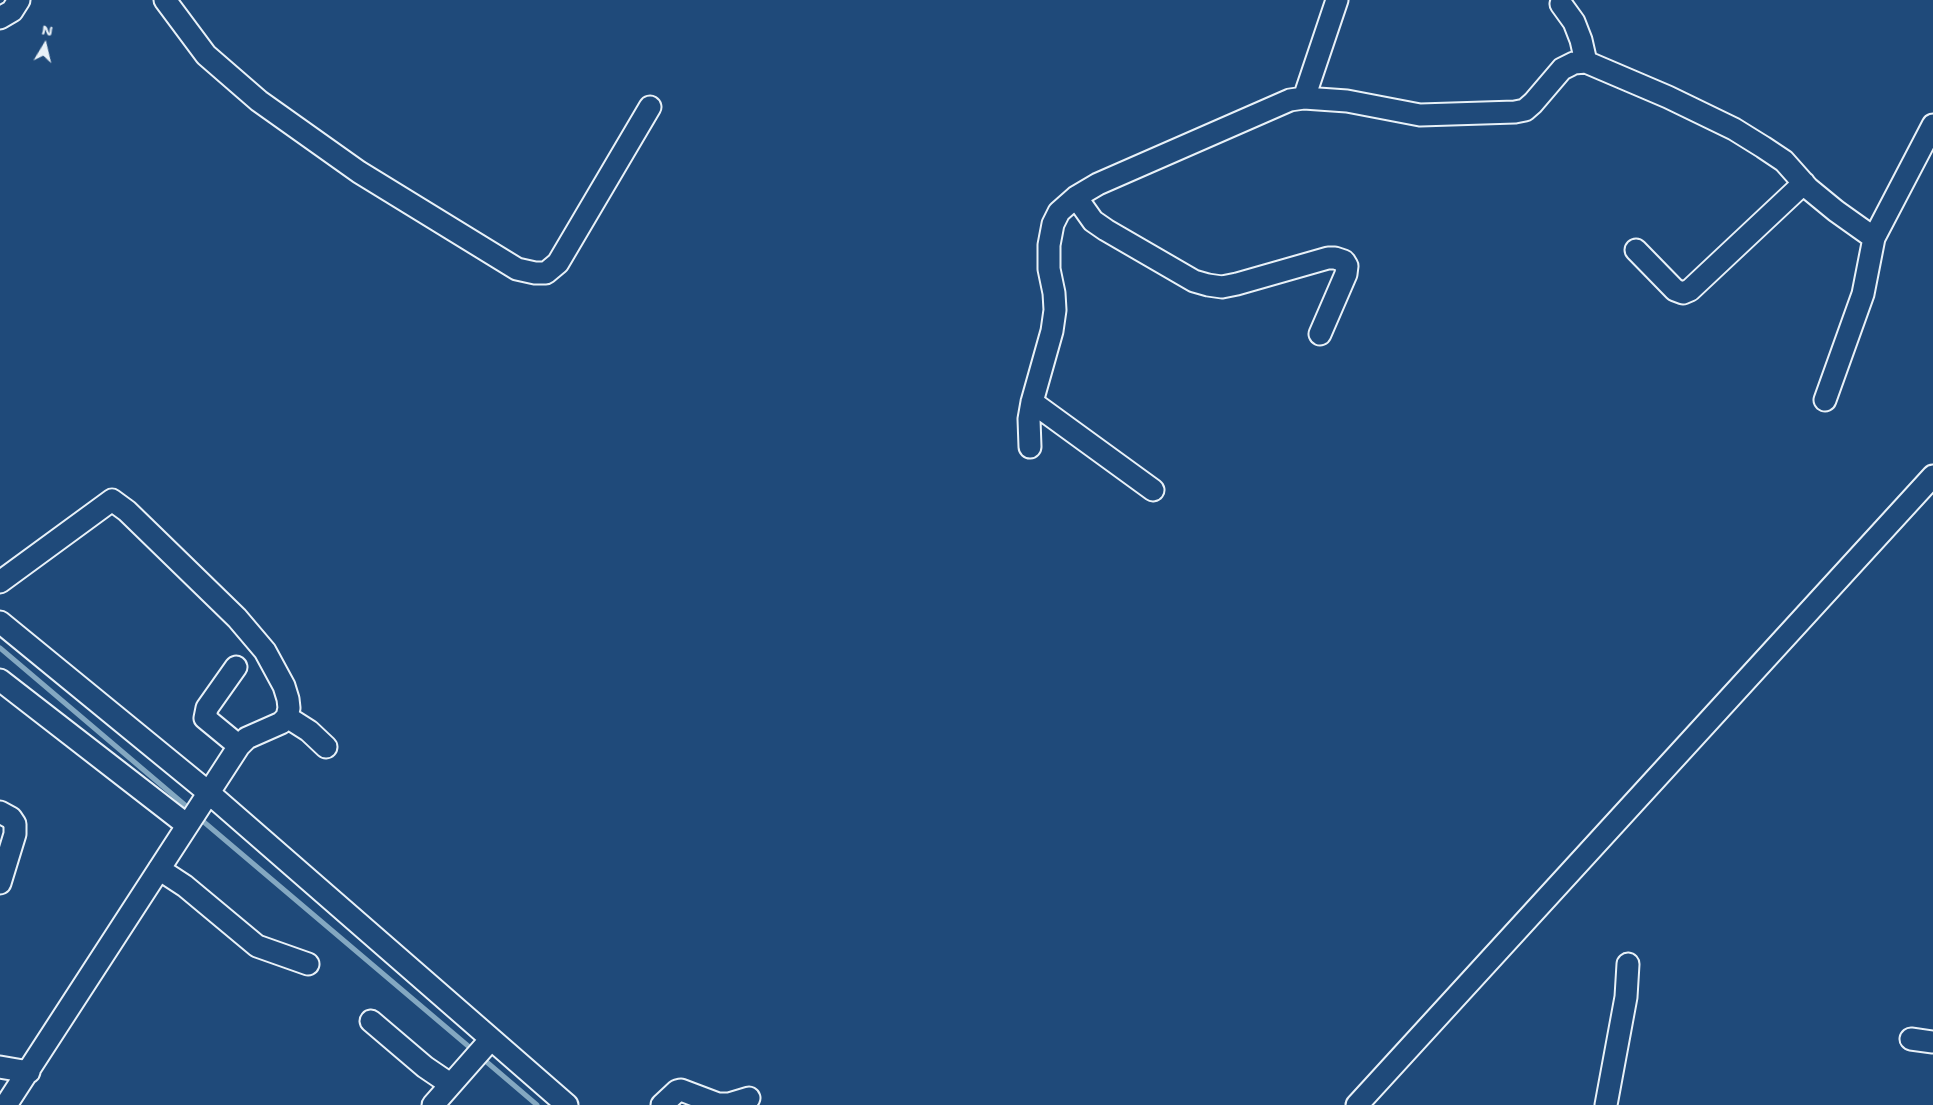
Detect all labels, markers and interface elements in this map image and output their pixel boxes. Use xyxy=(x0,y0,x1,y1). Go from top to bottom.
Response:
north arrow xyxy=(20,20,70,70)
text: N xyxy=(40,20,54,40)

